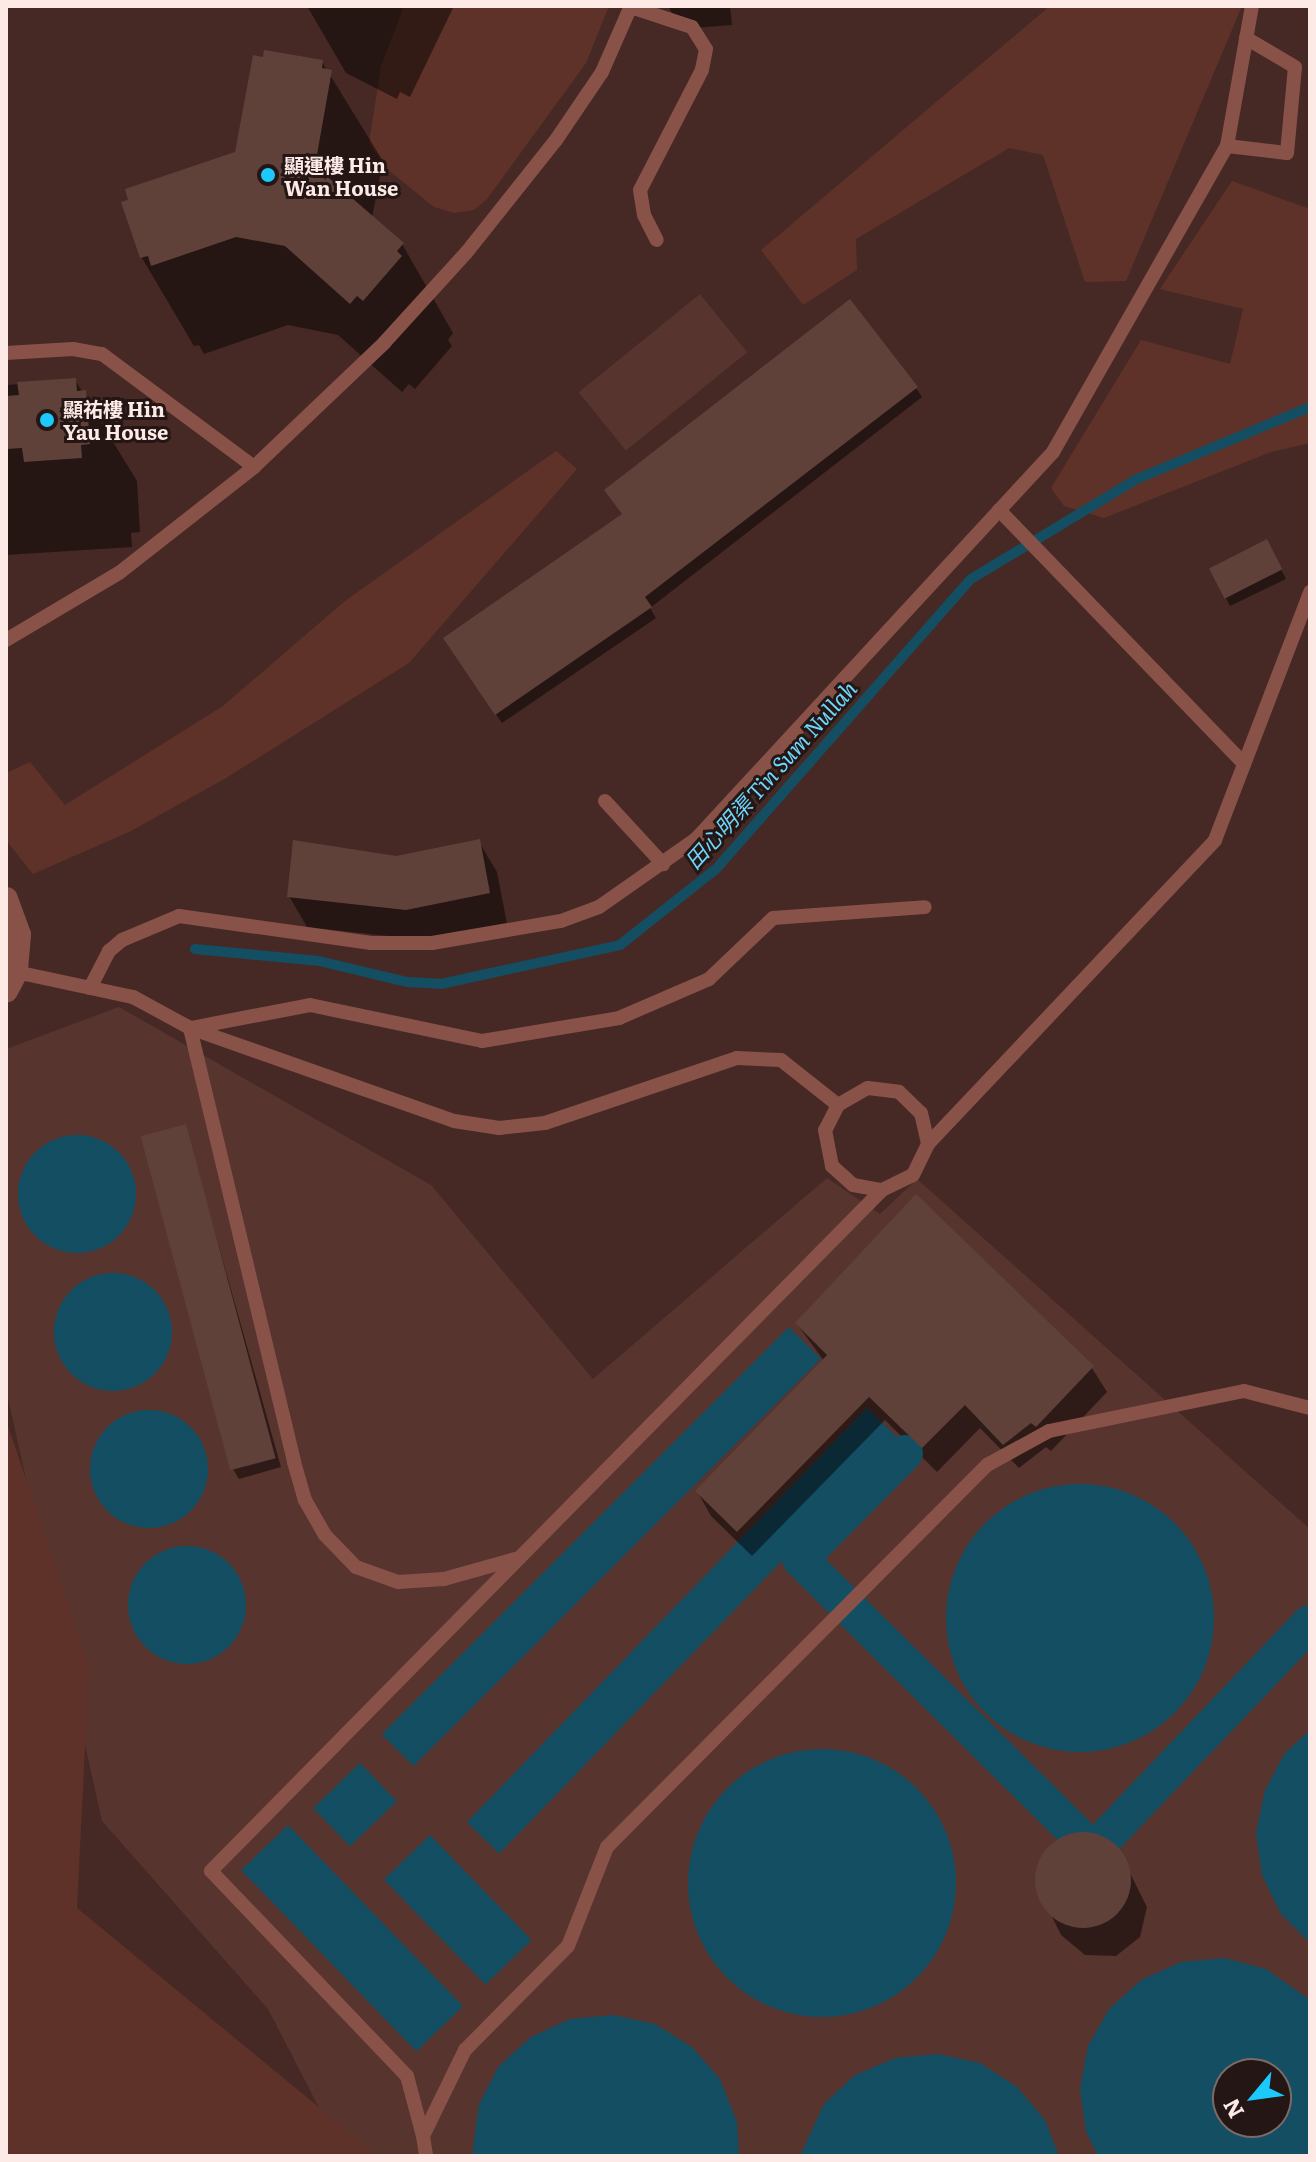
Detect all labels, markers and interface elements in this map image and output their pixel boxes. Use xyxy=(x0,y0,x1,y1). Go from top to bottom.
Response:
place label: 顯運樓 Hin Wan House xyxy=(284,152,398,199)
marker: 顯運樓 Hin Wan House xyxy=(259,166,277,184)
place label: 顯祐樓 Hin Yau House xyxy=(63,396,168,443)
marker: 顯祐樓 Hin Yau House xyxy=(38,411,56,429)
water label: 田心明渠 Tin Sum Nullah xyxy=(679,675,861,873)
north arrow xyxy=(1212,2058,1292,2138)
text: N xyxy=(1213,2093,1251,2125)

